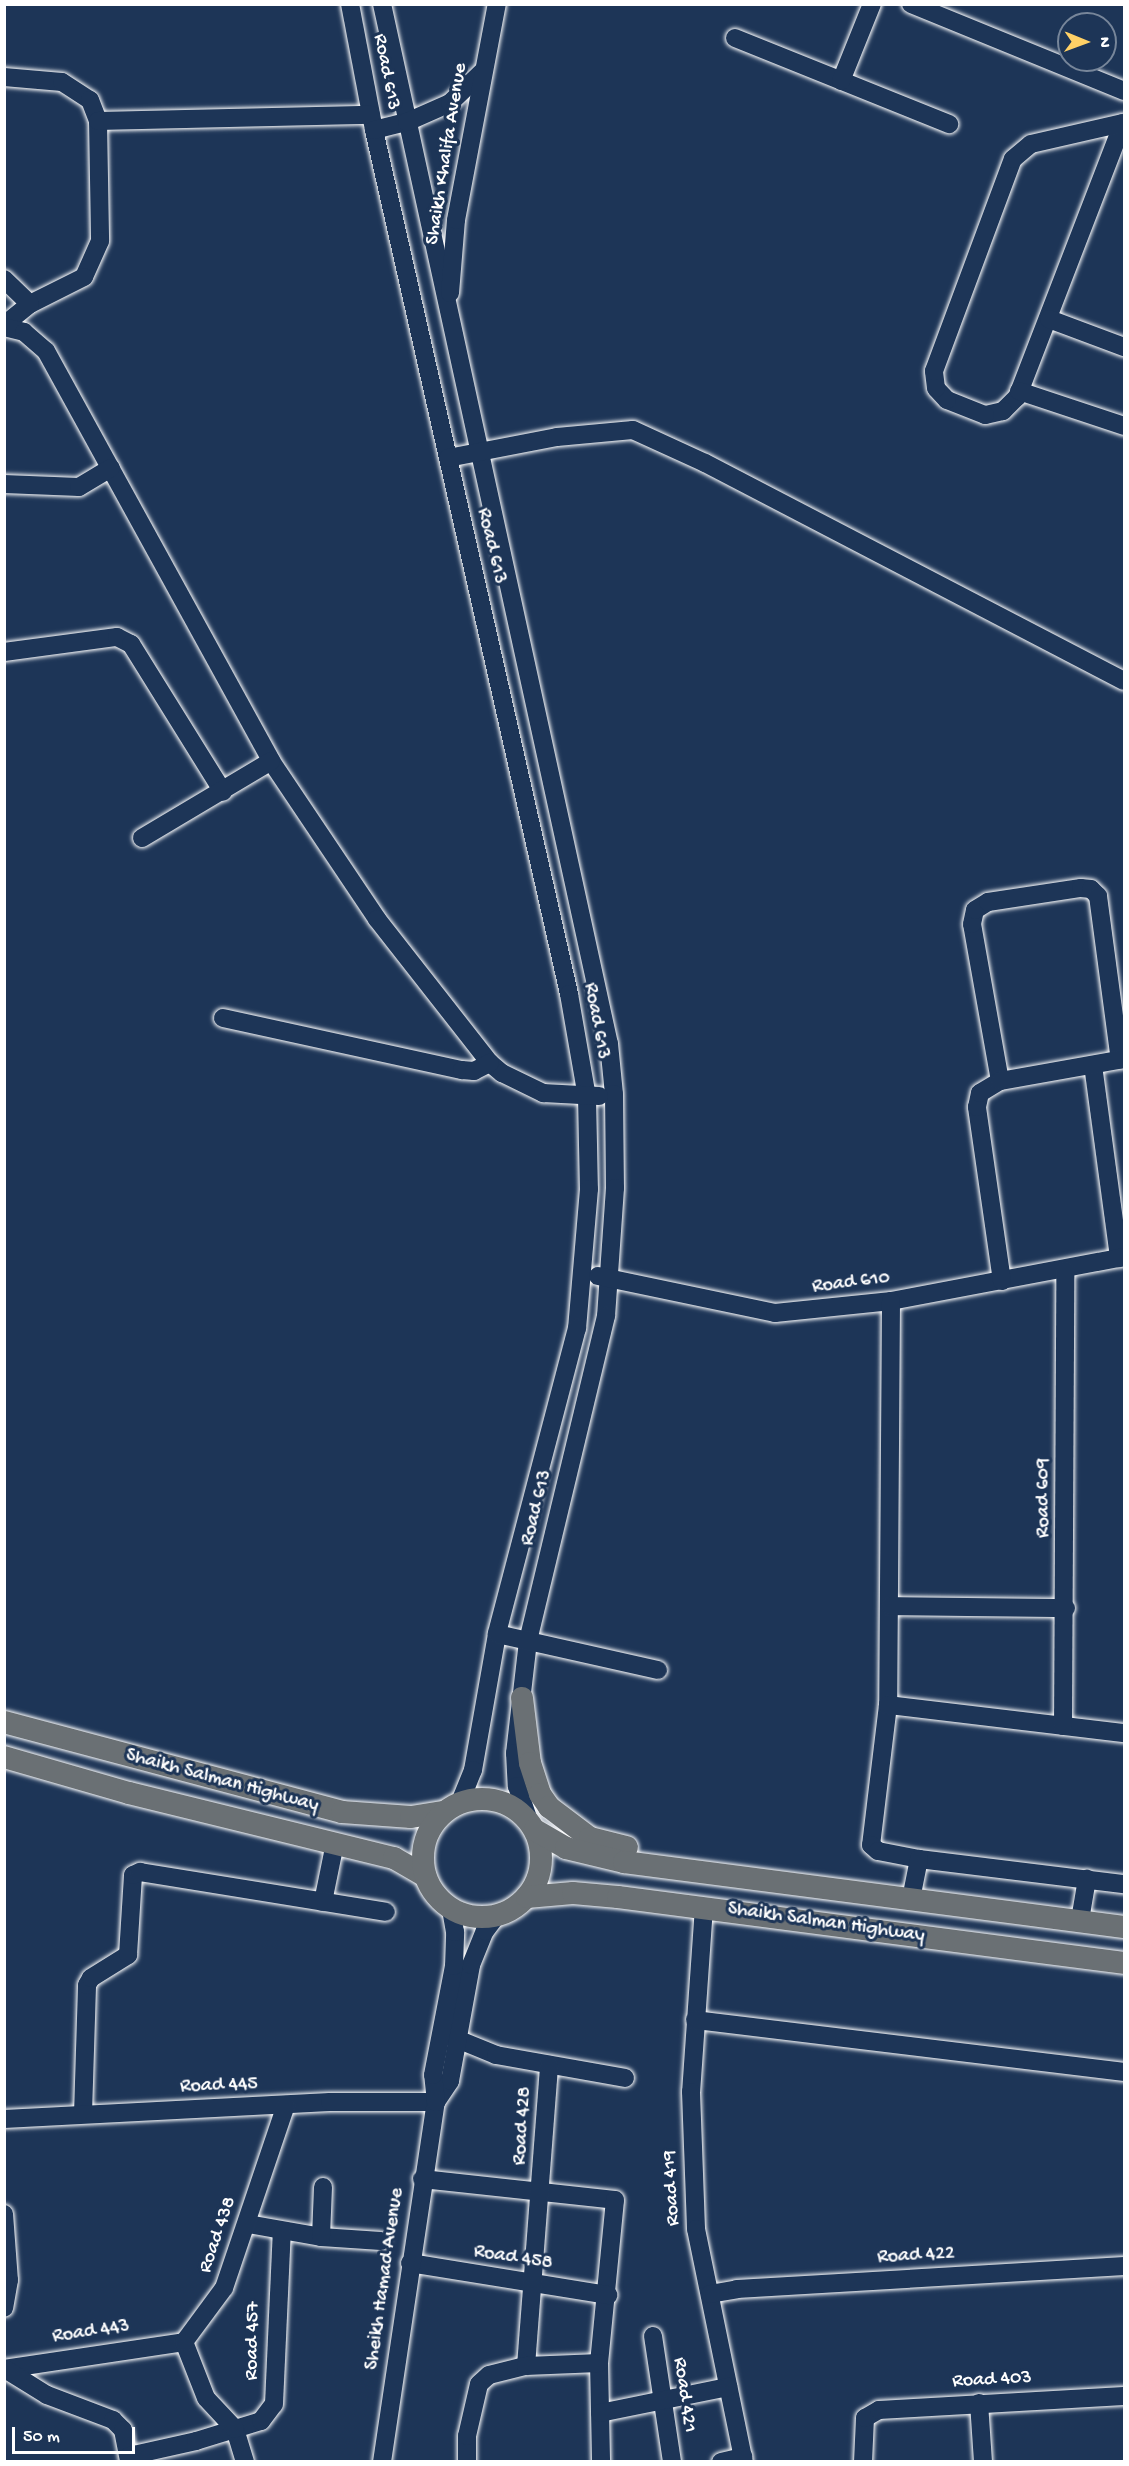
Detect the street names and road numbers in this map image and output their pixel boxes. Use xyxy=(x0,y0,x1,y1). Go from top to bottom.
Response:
street label: Road 613 xyxy=(367,32,405,112)
street label: Shaikh Khalifa Avenue xyxy=(421,61,473,247)
street label: Road 613 xyxy=(471,506,511,586)
street label: Road 613 xyxy=(577,981,615,1061)
street label: Road 610 xyxy=(811,1266,891,1300)
street label: Road 609 xyxy=(1032,1458,1056,1538)
street label: Road 613 xyxy=(516,1468,558,1548)
street label: Shaikh Salman Highway xyxy=(123,1744,321,1818)
street label: Shaikh Salman Highway xyxy=(726,1897,926,1949)
street label: Road 445 xyxy=(180,2073,258,2099)
street label: Road 428 xyxy=(508,2086,538,2166)
street label: Road 419 xyxy=(658,2149,686,2227)
street label: Sheikh Hamad Avenue xyxy=(360,2186,410,2372)
street label: Road 438 xyxy=(194,2194,242,2276)
street label: Road 458 xyxy=(472,2240,554,2276)
street label: Road 422 xyxy=(877,2242,955,2270)
street label: Road 457 xyxy=(240,2301,266,2381)
street label: Road 443 xyxy=(51,2315,131,2349)
street label: Road 421 xyxy=(667,2356,701,2434)
street label: Road 403 xyxy=(952,2366,1032,2394)

